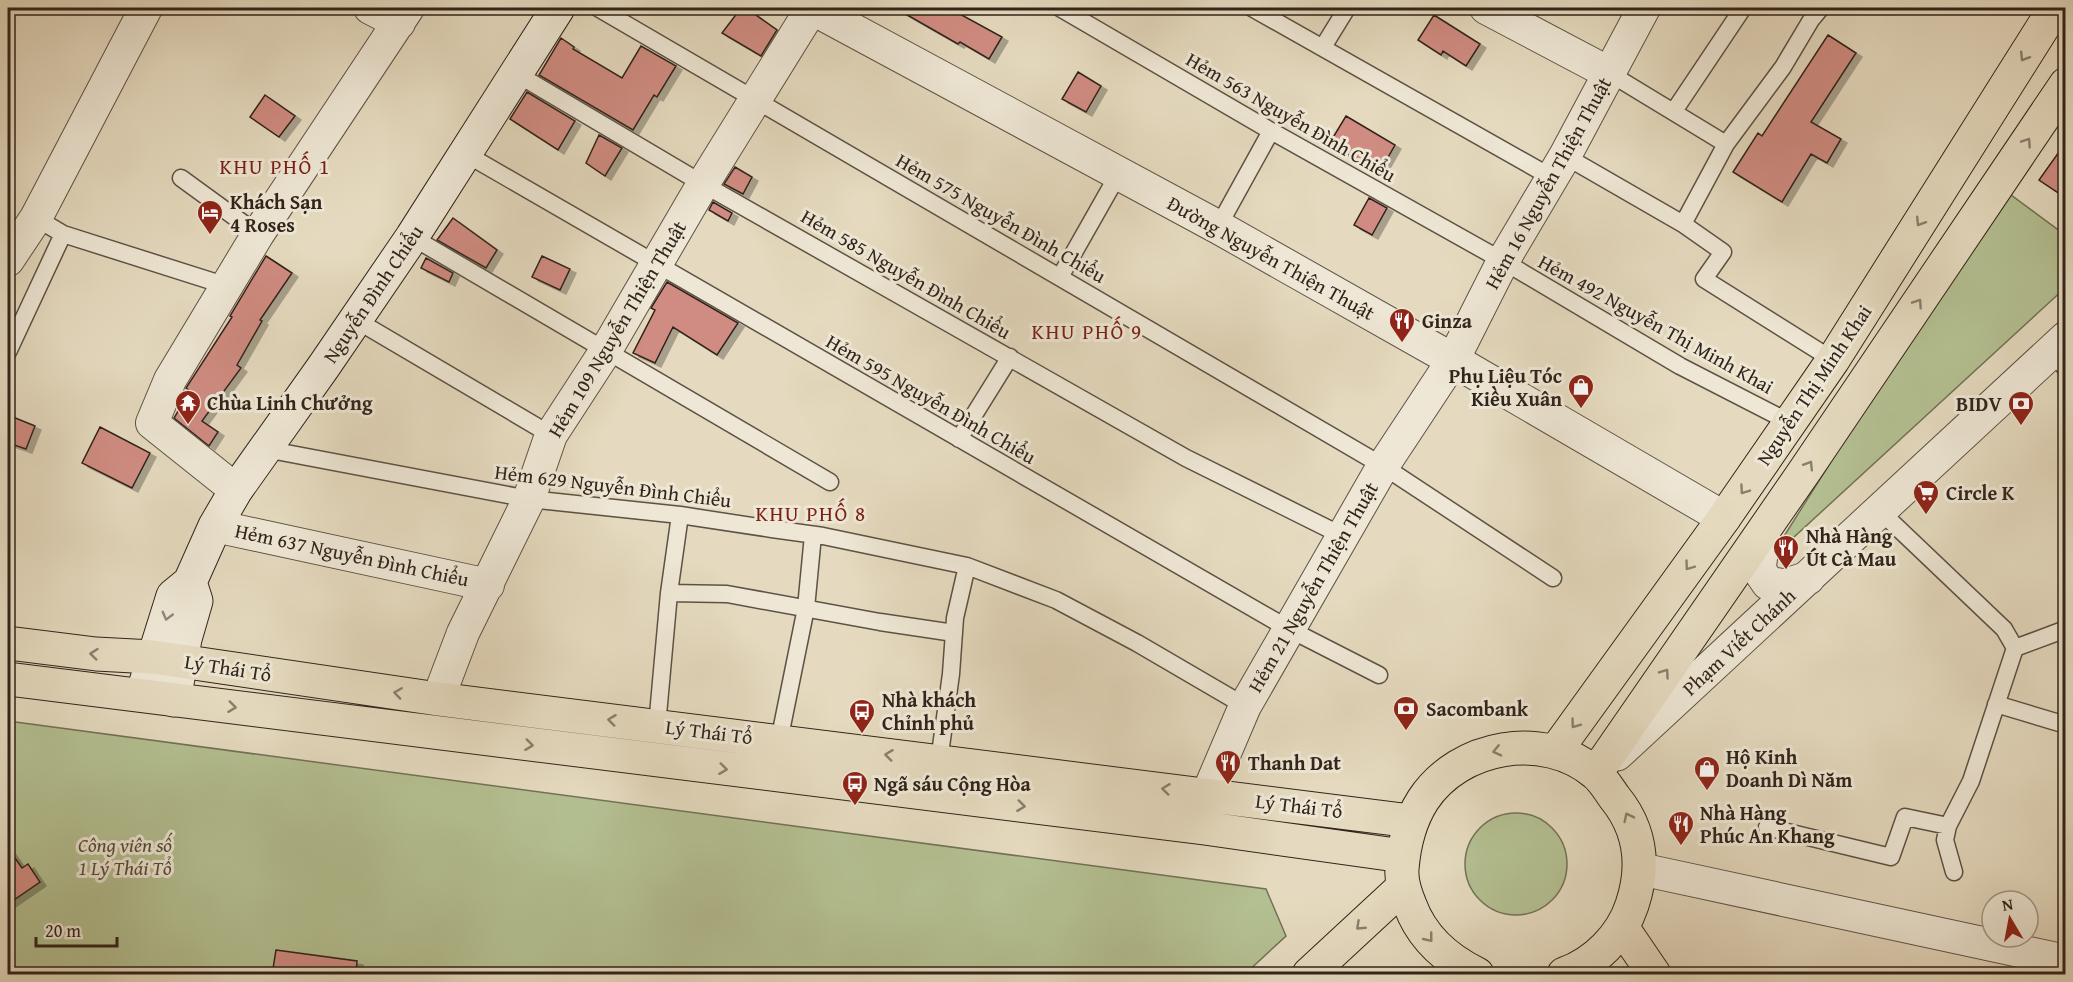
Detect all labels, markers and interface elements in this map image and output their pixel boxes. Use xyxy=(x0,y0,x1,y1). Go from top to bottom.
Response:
street label: Hẻm 563 Nguyễn Ðình Chiểu xyxy=(1181,44,1402,189)
one-way arrow xyxy=(2020,50,2031,61)
street label: Hẻm 16 Nguyễn Thiện Thuật xyxy=(1477,71,1618,294)
one-way arrow xyxy=(2020,137,2031,148)
street label: Hẻm 575 Nguyễn Ðình Chiểu xyxy=(891,145,1112,290)
district label: KHU PHỐ 1 xyxy=(219,151,331,182)
place label: Khách Sạn 4 Roses xyxy=(230,187,323,239)
street label: Đường Nguyễn Thiện Thuật xyxy=(1162,188,1380,327)
hotel icon: Khách Sạn 4 Roses xyxy=(195,198,225,236)
street label: Hẻm 585 Nguyễn Ðình Chiểu xyxy=(796,201,1017,346)
street label: Hẻm 109 Nguyễn Thiện Thuật xyxy=(540,215,693,443)
one-way arrow xyxy=(1915,216,1927,226)
street label: Nguyễn Đình Chiểu xyxy=(315,219,430,369)
street label: Hẻm 492 Nguyễn Thị Minh Khai xyxy=(1533,247,1779,401)
street label: Nguyễn Thị Minh Khai xyxy=(1749,298,1878,471)
one-way arrow xyxy=(1911,299,1922,310)
restaurant icon: Ginza xyxy=(1387,306,1417,344)
place label: Ginza xyxy=(1422,306,1473,335)
district label: KHU PHỐ 9 xyxy=(1031,316,1143,347)
street label: Hẻm 595 Nguyễn Ðình Chiểu xyxy=(821,326,1042,471)
place label: Phụ Liệu Tóc Kiều Xuân xyxy=(1449,361,1562,413)
shop icon: Phụ Liệu Tóc Kiều Xuân xyxy=(1566,372,1596,410)
temple icon: Chùa Linh Chưởng xyxy=(173,388,203,426)
place label: Chùa Linh Chưởng xyxy=(207,388,373,417)
place label: BIDV xyxy=(1956,389,2003,418)
bank icon: BIDV xyxy=(2006,389,2036,427)
street label: Hẻm 629 Nguyễn Ðình Chiểu xyxy=(493,457,733,514)
one-way arrow xyxy=(1801,461,1813,471)
street label: Hẻm 21 Nguyễn Thiện Thuật xyxy=(1240,476,1385,697)
supermarket icon: Circle K xyxy=(1911,478,1941,516)
place label: Circle K xyxy=(1946,478,2015,507)
one-way arrow xyxy=(1740,483,1751,494)
district label: KHU PHỐ 8 xyxy=(755,498,867,529)
street label: Hẻm 637 Nguyễn Ðình Chiểu xyxy=(233,516,472,593)
place label: Nhà Hàng Út Cà Mau xyxy=(1806,521,1897,573)
restaurant icon: Nhà Hàng Út Cà Mau xyxy=(1771,533,1801,571)
one-way arrow xyxy=(1685,559,1696,570)
street label: Phạm Viết Chánh xyxy=(1675,581,1802,702)
one-way arrow xyxy=(162,610,174,621)
street label: Lý Thái Tổ xyxy=(183,646,274,689)
one-way arrow xyxy=(90,648,99,661)
one-way arrow xyxy=(1658,669,1669,680)
place label: Nhà khách Chỉnh phủ xyxy=(882,685,976,737)
one-way arrow xyxy=(393,688,403,700)
bank icon: Sacombank xyxy=(1391,694,1421,732)
place label: Sacombank xyxy=(1426,694,1529,723)
bus stop icon: Nhà khách Chỉnh phủ xyxy=(847,697,877,735)
one-way arrow xyxy=(227,701,236,713)
street label: Lý Thái Tổ xyxy=(664,712,754,751)
one-way arrow xyxy=(608,715,617,727)
one-way arrow xyxy=(1571,717,1582,728)
one-way arrow xyxy=(525,738,534,750)
place label: Hộ Kinh Doanh Dì Năm xyxy=(1726,742,1852,794)
one-way arrow xyxy=(1492,743,1502,756)
restaurant icon: Thanh Dat xyxy=(1213,748,1243,786)
place label: Thanh Dat xyxy=(1248,748,1341,777)
one-way arrow xyxy=(885,749,894,761)
shop icon: Hộ Kinh Doanh Dì Năm xyxy=(1692,754,1722,792)
one-way arrow xyxy=(718,762,728,775)
bus stop icon: Ngã sáu Cộng Hòa xyxy=(840,769,870,807)
place label: Ngã sáu Cộng Hòa xyxy=(874,769,1032,798)
one-way arrow xyxy=(1161,784,1171,796)
street label: Lý Thái Tổ xyxy=(1254,786,1344,825)
place label: Nhà Hàng Phúc An Khang xyxy=(1700,798,1835,850)
one-way arrow xyxy=(1016,800,1025,812)
restaurant icon: Nhà Hàng Phúc An Khang xyxy=(1666,809,1696,847)
one-way arrow xyxy=(1623,812,1635,823)
park label: Công viên số 1 Lý Thái Tổ xyxy=(78,830,173,882)
north arrow xyxy=(1980,889,2040,949)
text: N xyxy=(2000,891,2015,917)
scale bar xyxy=(36,910,117,948)
text: 20 m xyxy=(45,917,81,944)
one-way arrow xyxy=(1356,919,1367,930)
one-way arrow xyxy=(1422,931,1433,942)

